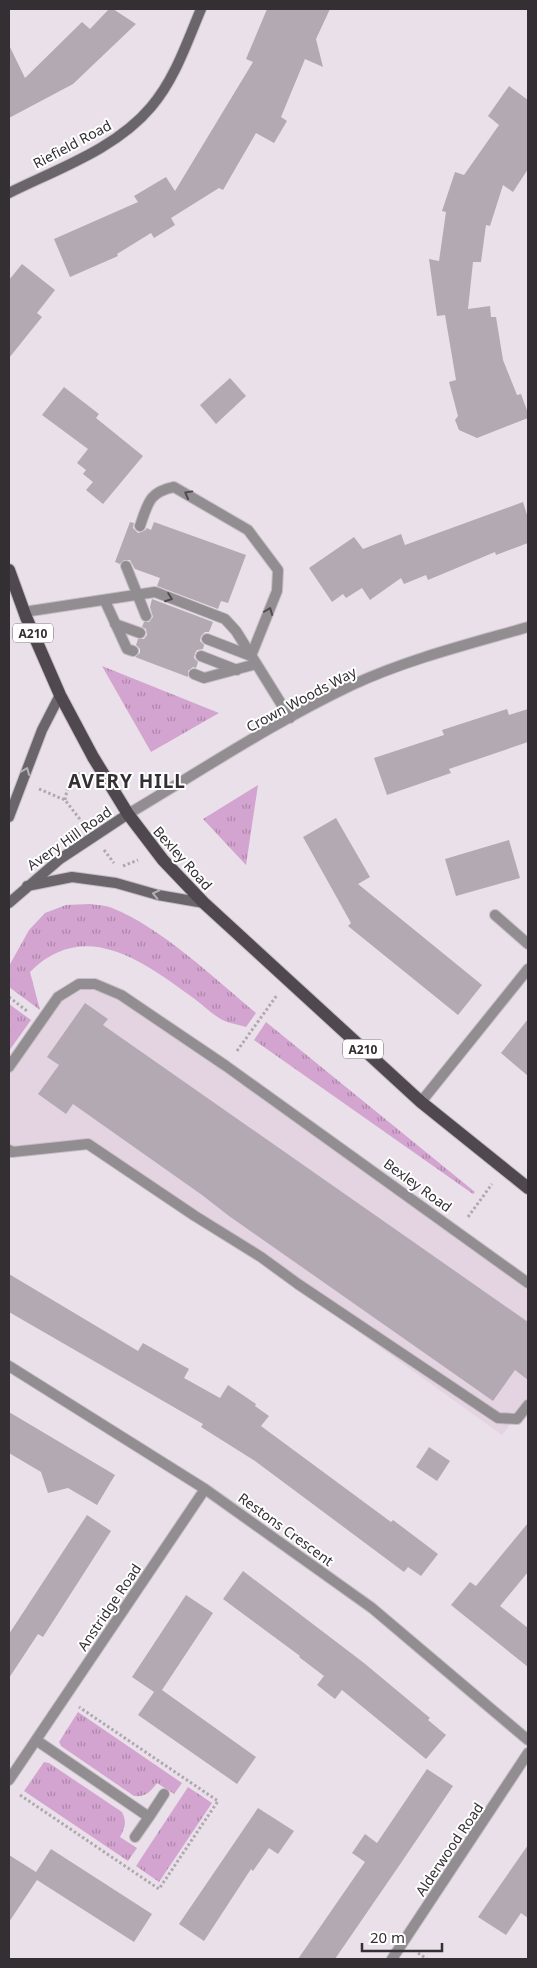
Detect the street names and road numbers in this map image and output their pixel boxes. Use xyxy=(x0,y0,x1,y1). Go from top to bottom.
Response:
street label: Riefield Road xyxy=(30,115,114,173)
road number: A210 xyxy=(13,624,53,642)
street label: Crown Woods Way xyxy=(243,662,360,736)
street label: Avery Hill Road xyxy=(23,802,115,874)
street label: Bexley Road xyxy=(149,822,217,894)
road number: A210 xyxy=(343,1040,383,1058)
street label: Bexley Road xyxy=(380,1154,456,1216)
street label: Restons Crescent xyxy=(235,1488,337,1570)
street label: Anstridge Road xyxy=(73,1560,145,1654)
street label: Alderwood Road xyxy=(411,1799,487,1899)

